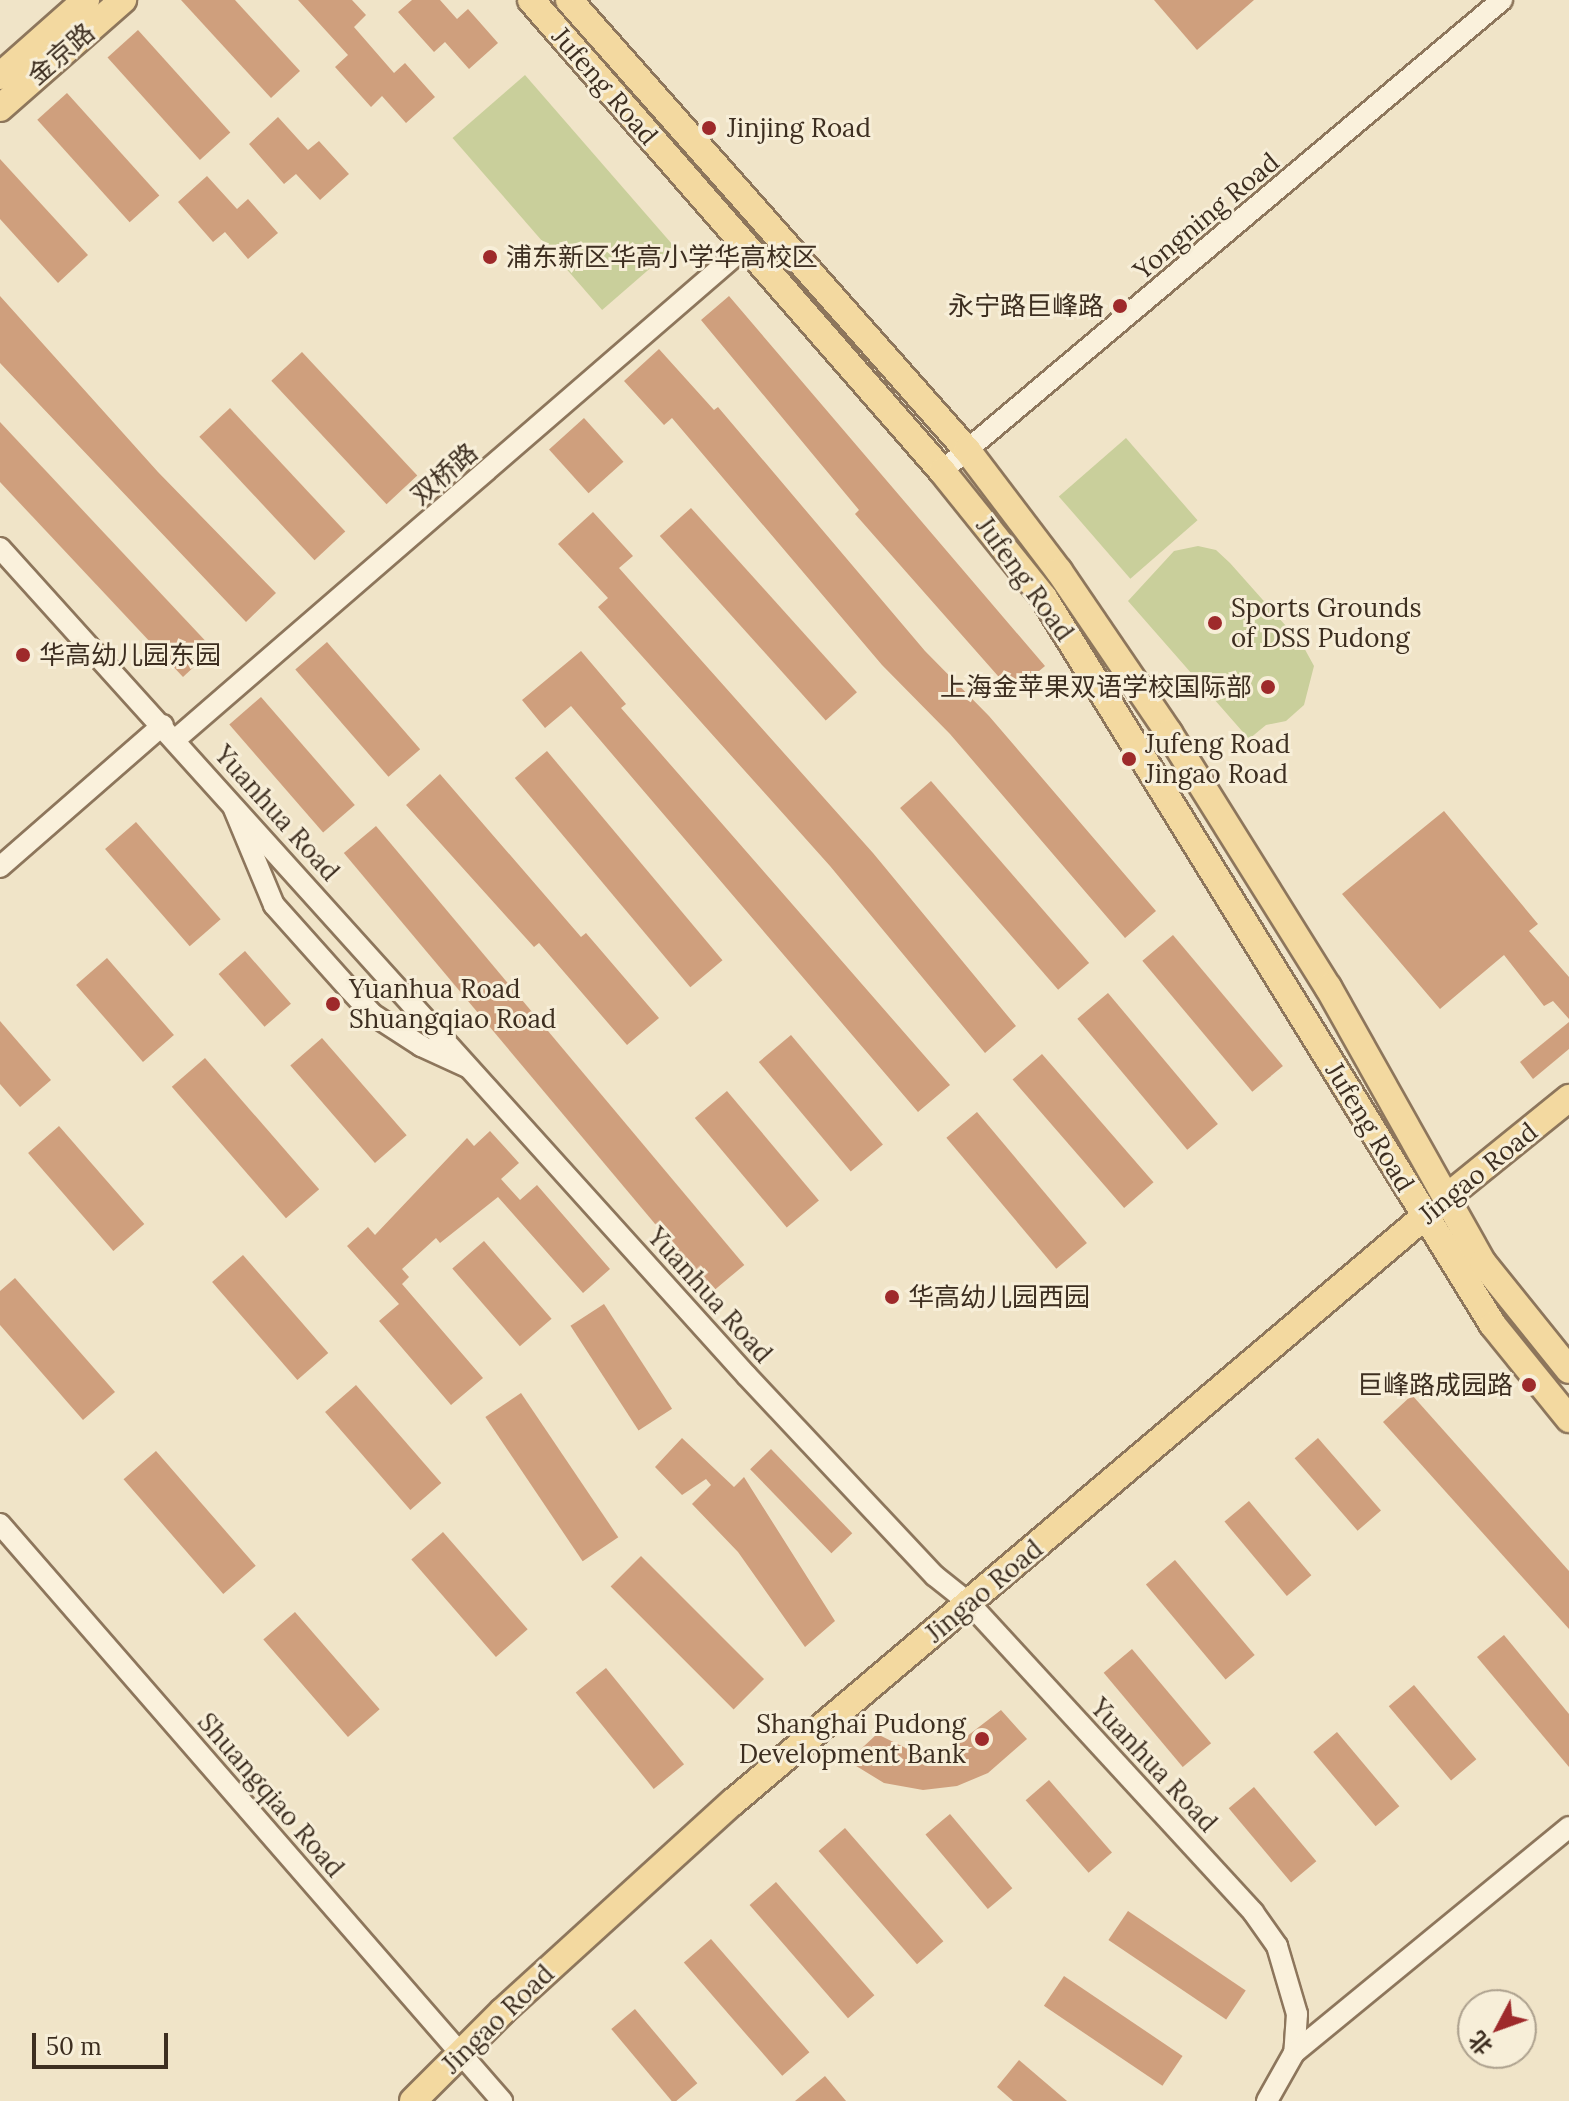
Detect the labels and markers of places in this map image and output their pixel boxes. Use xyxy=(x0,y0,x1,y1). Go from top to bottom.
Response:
place label: Jinjing Road xyxy=(727,112,871,144)
marker: Jinjing Road xyxy=(698,117,720,139)
place label: 浦东新区华高小学华高校区 xyxy=(506,241,818,273)
marker: 浦东新区华高小学华高校区 xyxy=(481,248,499,266)
place label: 永宁路巨峰路 xyxy=(948,290,1104,322)
marker: 永宁路巨峰路 xyxy=(1111,297,1129,315)
place label: Sports Grounds of DSS Pudong xyxy=(1231,592,1422,654)
marker: Sports Grounds of DSS Pudong xyxy=(1206,614,1224,632)
place label: 华高幼儿园东园 xyxy=(39,639,221,671)
marker: 华高幼儿园东园 xyxy=(14,646,32,664)
place label: 上海金苹果双语学校国际部 xyxy=(940,671,1252,703)
marker: 上海金苹果双语学校国际部 xyxy=(1259,678,1277,696)
place label: Jufeng Road Jingao Road xyxy=(1145,728,1290,790)
marker: Jufeng Road Jingao Road xyxy=(1120,750,1138,768)
place label: Yuanhua Road Shuangqiao Road xyxy=(349,973,556,1034)
marker: Yuanhua Road Shuangqiao Road xyxy=(324,995,342,1013)
place label: 华高幼儿园西园 xyxy=(908,1281,1090,1313)
marker: 华高幼儿园西园 xyxy=(883,1288,901,1306)
place label: 巨峰路成园路 xyxy=(1357,1369,1513,1401)
marker: 巨峰路成园路 xyxy=(1520,1376,1538,1394)
place label: Shanghai Pudong Development Bank xyxy=(739,1708,966,1770)
marker: Shanghai Pudong Development Bank xyxy=(973,1730,991,1748)

